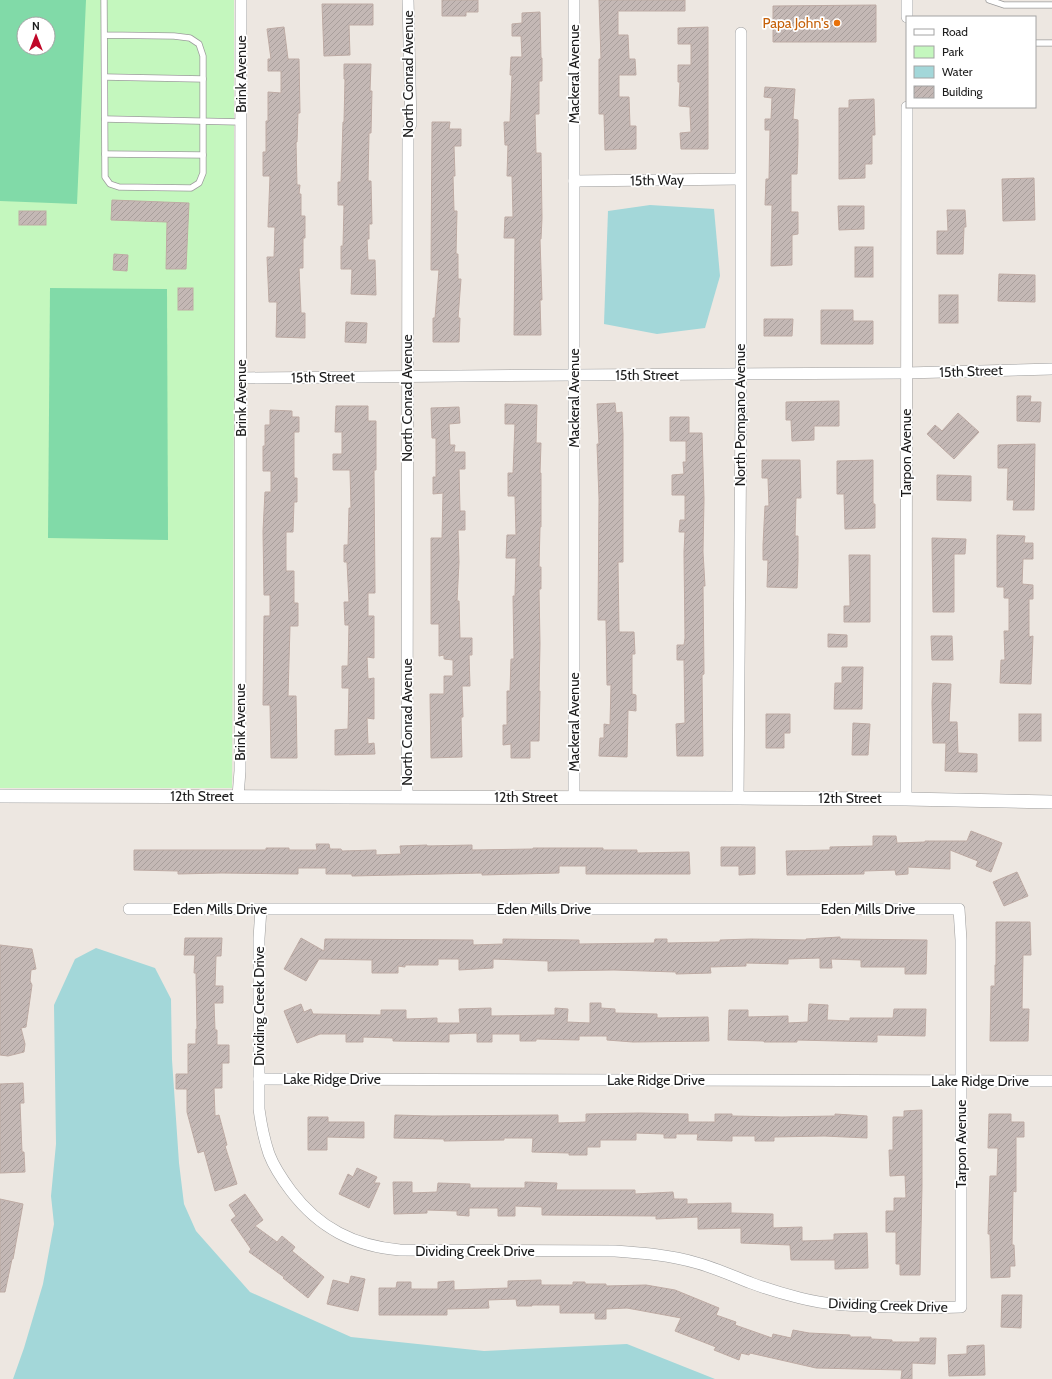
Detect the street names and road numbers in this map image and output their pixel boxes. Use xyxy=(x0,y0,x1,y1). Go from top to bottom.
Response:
street label: North Conrad Avenue xyxy=(399,10,417,138)
street label: Mackeral Avenue xyxy=(565,24,583,124)
street label: Brink Avenue xyxy=(232,35,250,113)
street label: 15th Way xyxy=(630,171,684,189)
street label: North Conrad Avenue xyxy=(398,334,416,462)
street label: North Pompano Avenue xyxy=(731,344,749,486)
street label: Mackeral Avenue xyxy=(565,348,583,448)
street label: Brink Avenue xyxy=(232,359,250,437)
street label: 15th Street xyxy=(939,361,1003,381)
street label: 15th Street xyxy=(615,366,679,384)
street label: 15th Street xyxy=(291,367,355,387)
street label: Tarpon Avenue xyxy=(897,409,915,497)
street label: North Conrad Avenue xyxy=(398,658,416,786)
street label: Mackeral Avenue xyxy=(565,672,583,772)
street label: Brink Avenue xyxy=(231,683,249,761)
street label: 12th Street xyxy=(170,787,234,805)
street label: 12th Street xyxy=(494,788,558,806)
street label: 12th Street xyxy=(818,789,882,807)
street label: Eden Mills Drive xyxy=(173,900,267,918)
street label: Eden Mills Drive xyxy=(497,900,591,918)
street label: Eden Mills Drive xyxy=(821,900,915,918)
street label: Dividing Creek Drive xyxy=(250,946,268,1066)
street label: Lake Ridge Drive xyxy=(283,1070,381,1088)
street label: Lake Ridge Drive xyxy=(607,1071,705,1089)
street label: Lake Ridge Drive xyxy=(931,1072,1029,1090)
street label: Tarpon Avenue xyxy=(952,1100,970,1188)
street label: Dividing Creek Drive xyxy=(415,1242,535,1260)
street label: Dividing Creek Drive xyxy=(828,1294,948,1316)

